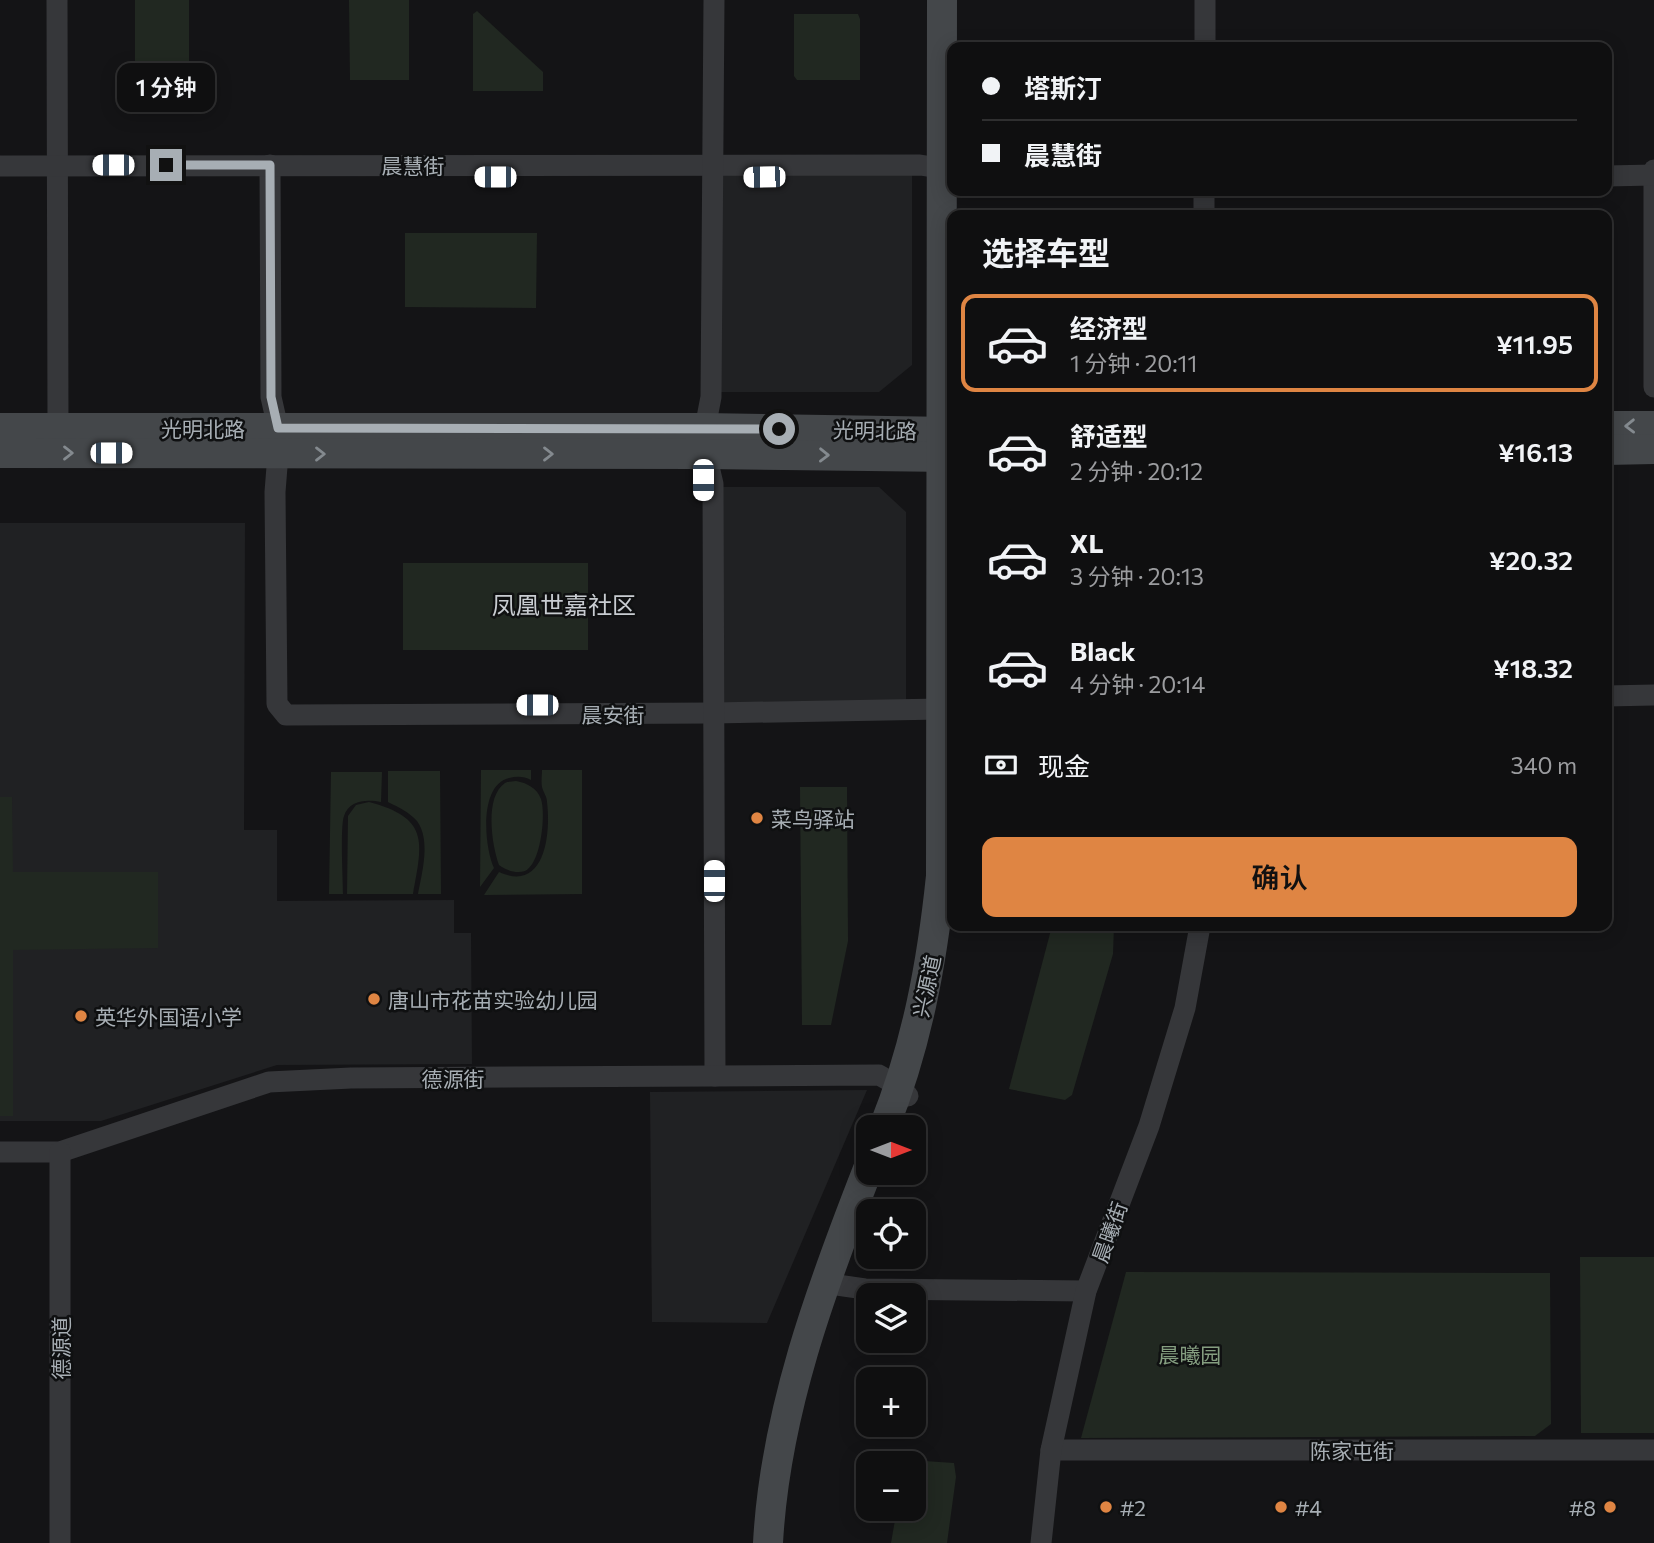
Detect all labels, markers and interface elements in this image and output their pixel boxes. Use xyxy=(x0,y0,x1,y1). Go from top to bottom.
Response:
callout: 1 分钟 xyxy=(117,64,215,113)
text: 塔斯汀 xyxy=(1024,72,1102,103)
text: 1 分钟 xyxy=(136,73,196,101)
text: 晨慧街 xyxy=(1024,139,1102,170)
route end xyxy=(150,149,182,181)
street label: 晨慧街 xyxy=(382,153,445,178)
car xyxy=(93,155,135,176)
car xyxy=(743,166,786,188)
car xyxy=(475,167,517,188)
text: 选择车型 xyxy=(982,232,1110,272)
icon: car xyxy=(986,312,1049,375)
text: 经济型 xyxy=(1070,312,1148,343)
text: ¥11.95 xyxy=(1496,328,1573,359)
text: 1 分钟 · 20:11 xyxy=(1070,349,1197,377)
route start xyxy=(763,413,795,445)
street label: 光明北路 xyxy=(161,416,245,441)
street label: 光明北路 xyxy=(833,417,917,443)
one-way arrow xyxy=(1624,418,1635,434)
icon: car xyxy=(986,420,1049,483)
text: 舒适型 xyxy=(1070,420,1148,451)
text: ¥16.13 xyxy=(1498,436,1573,467)
car xyxy=(91,443,133,464)
one-way arrow xyxy=(63,445,74,461)
one-way arrow xyxy=(315,446,326,462)
one-way arrow xyxy=(543,446,553,462)
one-way arrow xyxy=(819,448,830,463)
text: 2 分钟 · 20:12 xyxy=(1070,457,1203,485)
car xyxy=(693,459,714,501)
text: XL xyxy=(1070,527,1104,558)
icon: car xyxy=(986,528,1049,591)
text: ¥20.32 xyxy=(1489,544,1573,575)
text: 3 分钟 · 20:13 xyxy=(1070,562,1204,590)
district label: 凤凰世嘉社区 xyxy=(492,590,636,619)
text: Black xyxy=(1070,635,1136,666)
icon: car xyxy=(986,636,1049,699)
text: ¥18.32 xyxy=(1493,652,1573,683)
text: 4 分钟 · 20:14 xyxy=(1070,670,1205,698)
car xyxy=(517,695,559,716)
street label: 晨安街 xyxy=(582,702,645,727)
icon: cash xyxy=(982,746,1020,784)
text: 现金 xyxy=(1038,750,1090,781)
text: 340 m xyxy=(1511,751,1577,779)
place label: 菜鸟驿站 xyxy=(771,806,855,831)
marker: 菜鸟驿站 xyxy=(749,810,765,826)
button: 确认 xyxy=(982,837,1577,917)
car xyxy=(704,860,725,902)
street label: 兴源道 xyxy=(907,953,945,1019)
place label: 唐山市花苗实验幼儿园 xyxy=(388,987,598,1012)
marker: 唐山市花苗实验幼儿园 xyxy=(366,991,382,1007)
place label: 英华外国语小学 xyxy=(95,1004,242,1029)
marker: 英华外国语小学 xyxy=(73,1008,89,1024)
street label: 德源街 xyxy=(422,1066,485,1091)
north arrow xyxy=(856,1115,926,1185)
map controls xyxy=(856,1115,926,1521)
street label: 晨曦街 xyxy=(1086,1198,1132,1266)
button: locate xyxy=(856,1199,926,1269)
button: layers xyxy=(856,1283,926,1353)
street label: 德源道 xyxy=(48,1317,73,1380)
park label: 晨曦园 xyxy=(1159,1342,1222,1367)
button: + xyxy=(856,1367,926,1437)
street label: 陈家屯街 xyxy=(1310,1438,1394,1463)
button: − xyxy=(856,1451,926,1521)
place label: #2 xyxy=(1120,1495,1146,1520)
place label: #4 xyxy=(1295,1495,1322,1520)
place label: #8 xyxy=(1569,1495,1596,1520)
marker: #2 xyxy=(1098,1499,1114,1515)
marker: #4 xyxy=(1273,1499,1289,1515)
marker: #8 xyxy=(1602,1499,1618,1515)

